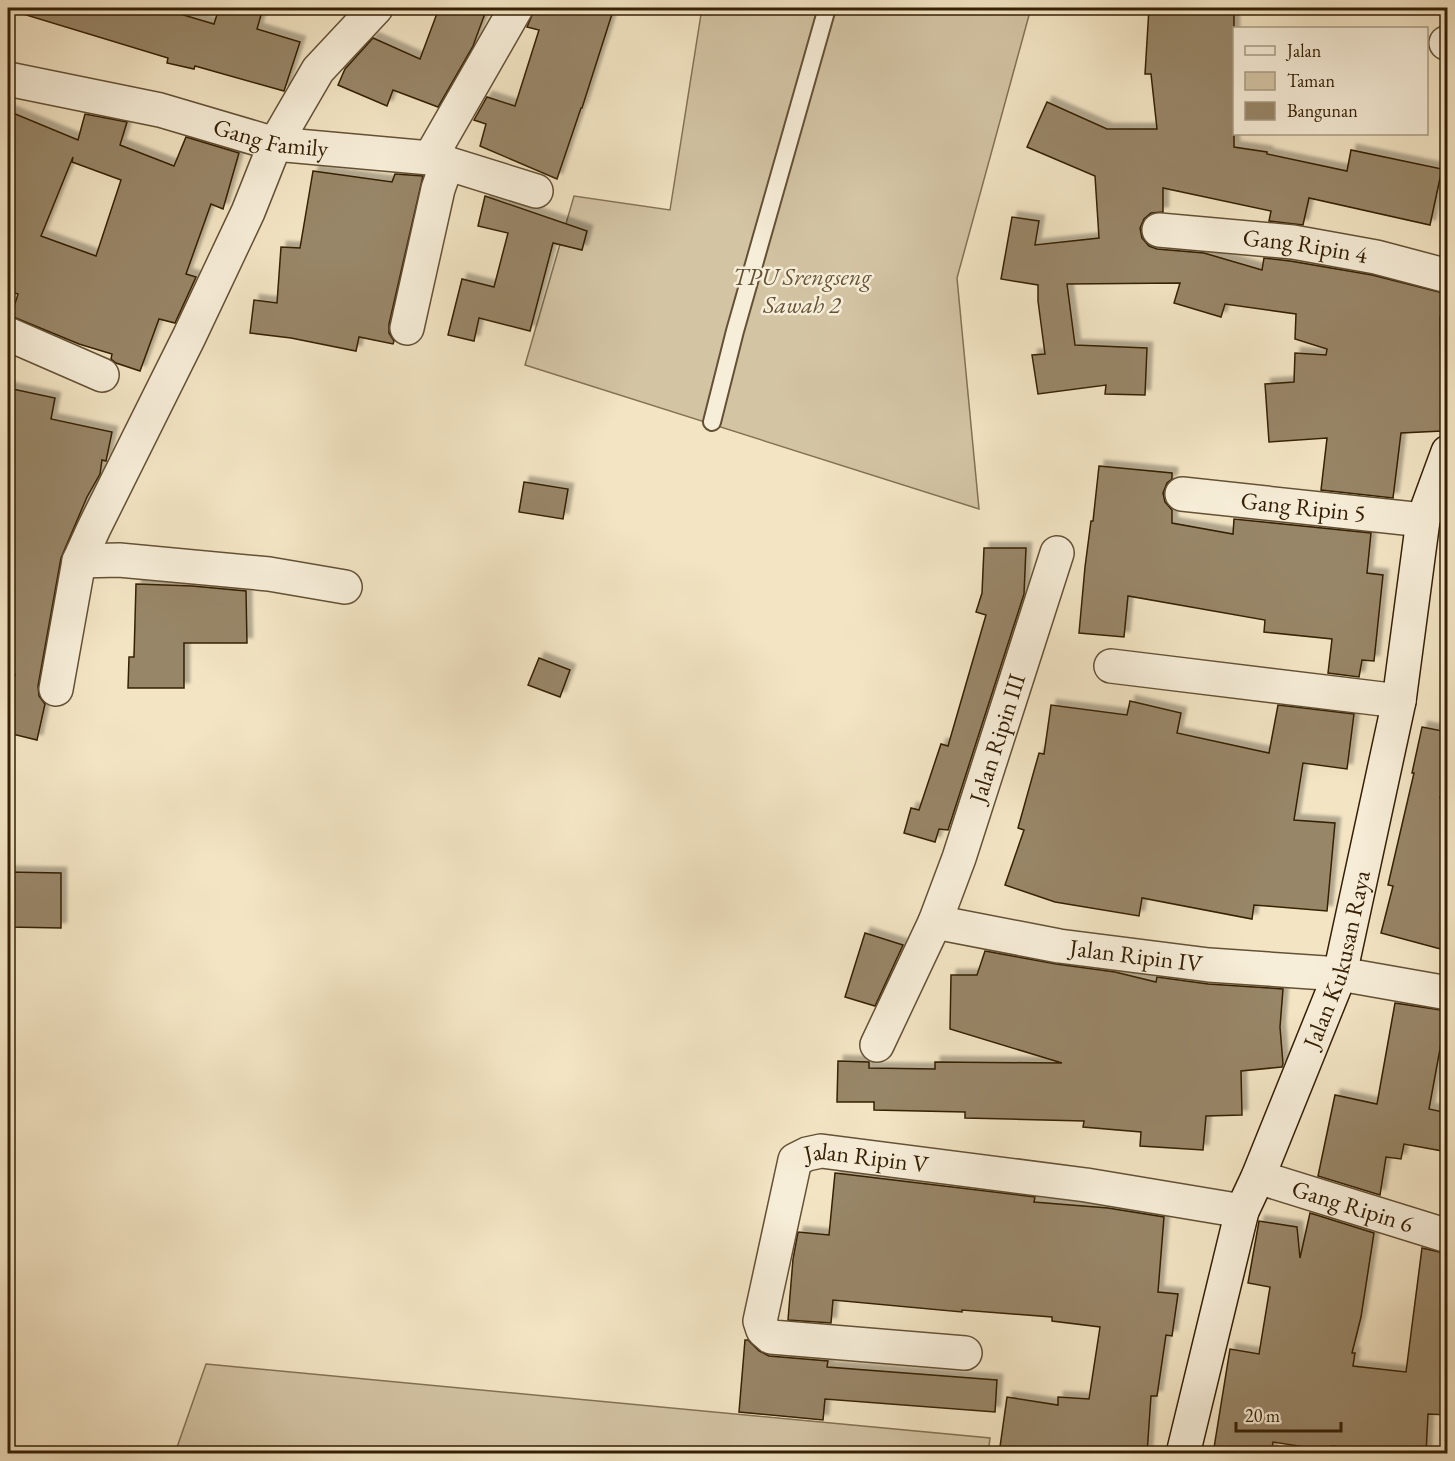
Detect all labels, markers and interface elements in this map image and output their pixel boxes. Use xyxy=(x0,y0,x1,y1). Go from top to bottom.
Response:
legend xyxy=(1233,27,1428,135)
text: Jalan xyxy=(1285,39,1322,62)
text: Taman xyxy=(1287,69,1336,92)
text: Bangunan xyxy=(1287,99,1358,122)
street label: Gang Family xyxy=(210,111,330,164)
street label: Gang Ripin 4 xyxy=(1242,222,1370,270)
park label: TPU Srengseng Sawah 2 xyxy=(733,261,872,320)
street label: Gang Ripin 5 xyxy=(1239,484,1367,529)
street label: Jalan Ripin III xyxy=(961,670,1032,809)
street label: Jalan Kukusan Raya xyxy=(1295,867,1377,1055)
street label: Jalan Ripin IV xyxy=(1066,931,1205,979)
street label: Jalan Ripin V xyxy=(799,1135,932,1180)
street label: Gang Ripin 6 xyxy=(1288,1172,1417,1239)
scale bar xyxy=(1236,1395,1341,1433)
text: 20 m xyxy=(1245,1404,1280,1427)

